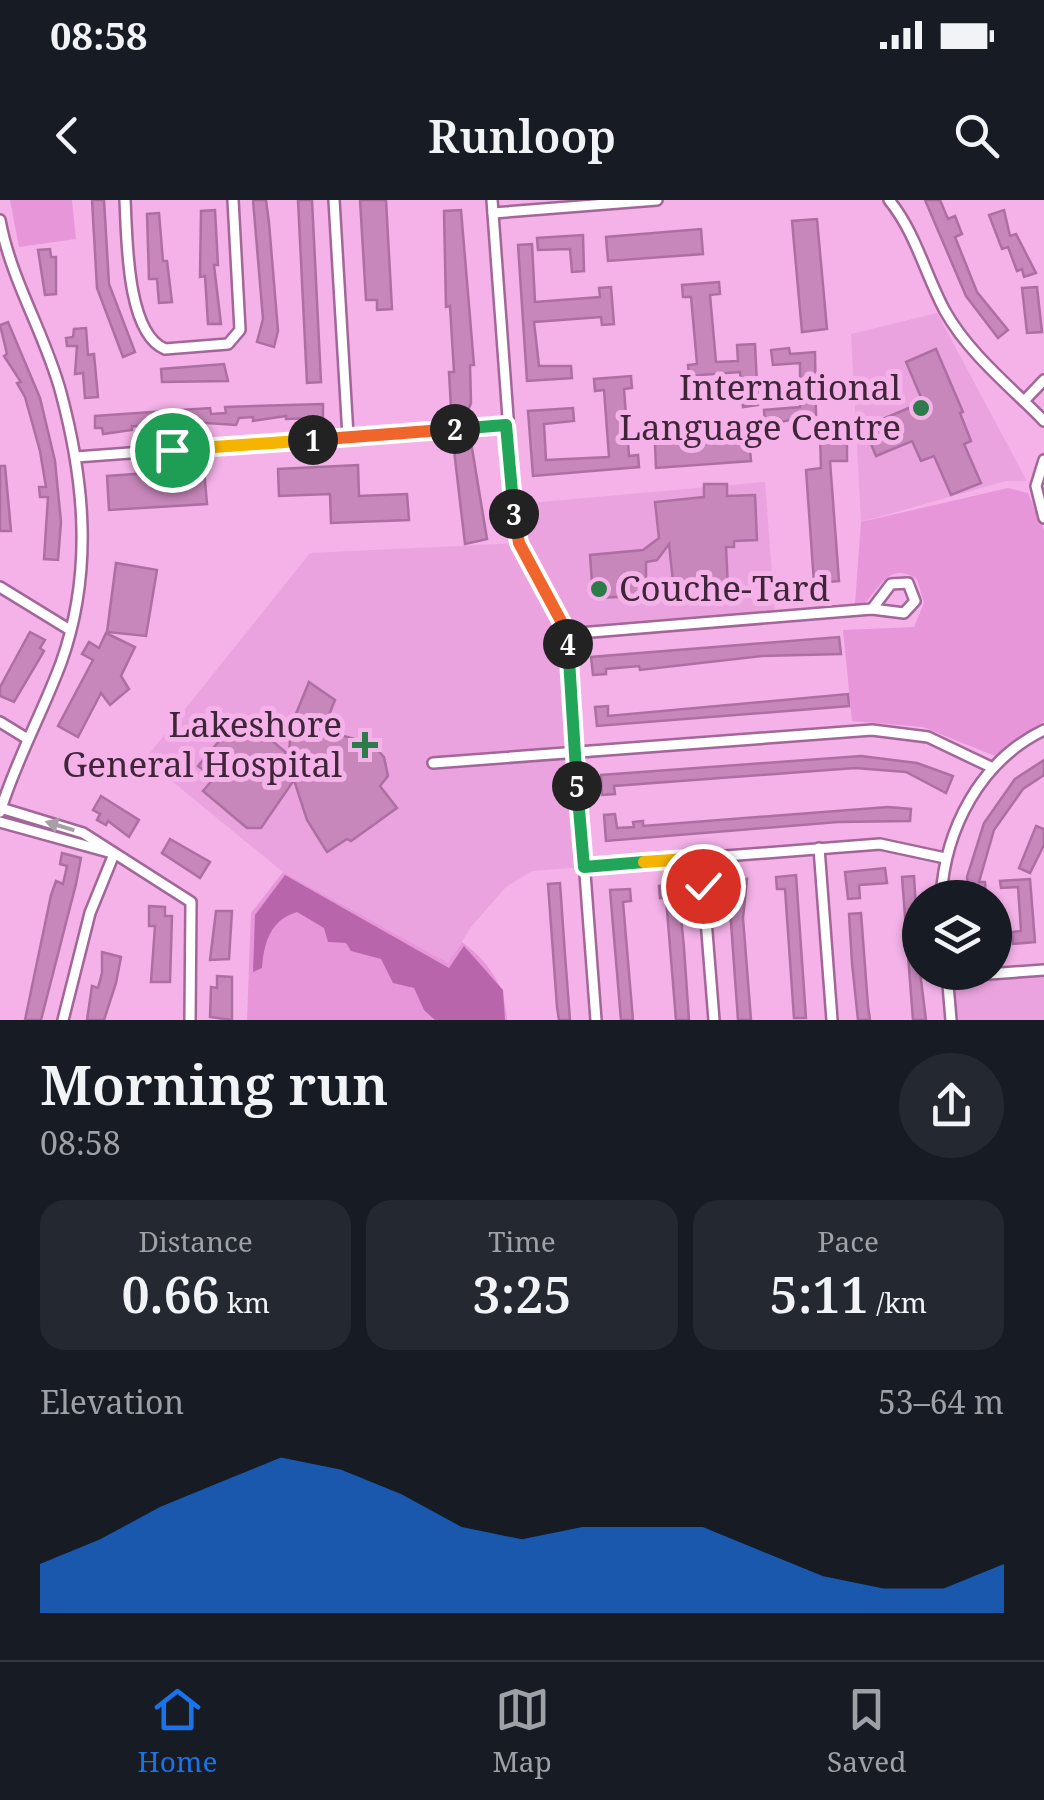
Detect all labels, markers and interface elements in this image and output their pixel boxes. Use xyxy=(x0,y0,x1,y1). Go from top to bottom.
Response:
text: 08:58 xyxy=(50,9,147,61)
text: Runloop xyxy=(428,105,616,166)
icon: back xyxy=(40,108,95,163)
icon: search xyxy=(949,108,1004,163)
place label: International Language Centre xyxy=(619,363,901,450)
marker: International Language Centre xyxy=(910,397,932,419)
pin: 2 xyxy=(430,404,480,454)
pin xyxy=(130,408,215,493)
text: 2 xyxy=(447,410,463,448)
pin: 1 xyxy=(288,415,338,465)
text: 1 xyxy=(305,421,321,459)
icon: arrive xyxy=(145,423,200,478)
pin: 3 xyxy=(489,489,539,539)
text: 3 xyxy=(506,495,522,533)
place label: Couche-Tard xyxy=(619,564,830,611)
marker: Couche-Tard xyxy=(588,578,610,600)
pin: 4 xyxy=(543,619,593,669)
text: 4 xyxy=(560,625,576,663)
place label: Lakeshore General Hospital xyxy=(62,700,342,787)
marker: Lakeshore General Hospital xyxy=(352,732,378,758)
pin: 5 xyxy=(552,761,602,811)
text: 5 xyxy=(569,767,585,805)
one-way arrow xyxy=(44,818,75,833)
pin xyxy=(661,844,746,929)
icon: check xyxy=(676,859,731,914)
map controls xyxy=(902,880,1012,990)
button: layers xyxy=(902,880,1012,990)
text: Morning run xyxy=(40,1046,389,1121)
button: share xyxy=(899,1053,1004,1158)
text: 08:58 xyxy=(40,1121,121,1164)
text: Distance xyxy=(138,1222,253,1260)
text: Time xyxy=(488,1222,556,1260)
text: Pace xyxy=(818,1222,879,1260)
text: 0.66 xyxy=(121,1260,220,1328)
text: 3:25 xyxy=(472,1260,572,1328)
text: 5:11 xyxy=(770,1260,869,1328)
text: km xyxy=(220,1283,270,1321)
text: /km xyxy=(869,1283,927,1321)
text: Elevation xyxy=(40,1380,184,1423)
text: 53–64 m xyxy=(878,1380,1004,1423)
tab: Home xyxy=(138,1682,217,1780)
tab: Map xyxy=(493,1682,552,1780)
tab: Saved xyxy=(827,1682,906,1780)

